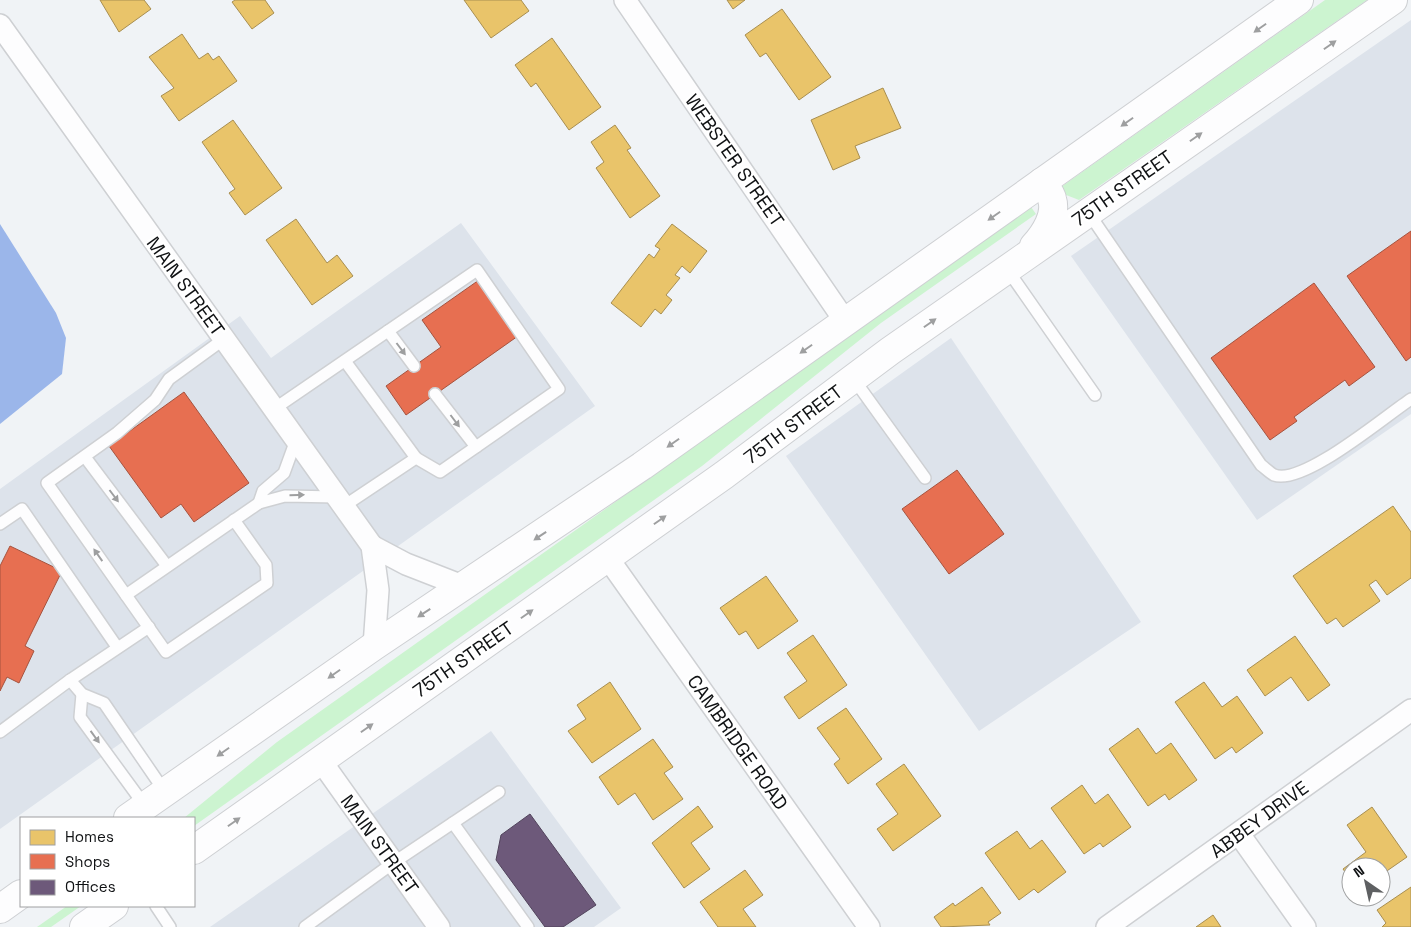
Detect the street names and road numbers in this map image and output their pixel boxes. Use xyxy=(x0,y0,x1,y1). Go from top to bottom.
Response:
street label: WEBSTER STREET xyxy=(679,89,790,232)
street label: 75TH STREET xyxy=(1067,144,1178,232)
street label: MAIN STREET xyxy=(141,231,230,341)
street label: 75TH STREET xyxy=(739,379,848,470)
street label: 75TH STREET xyxy=(408,615,519,703)
street label: CAMBRIDGE ROAD xyxy=(682,670,794,815)
street label: ABBEY DRIVE xyxy=(1205,775,1313,864)
street label: MAIN STREET xyxy=(335,789,424,899)

